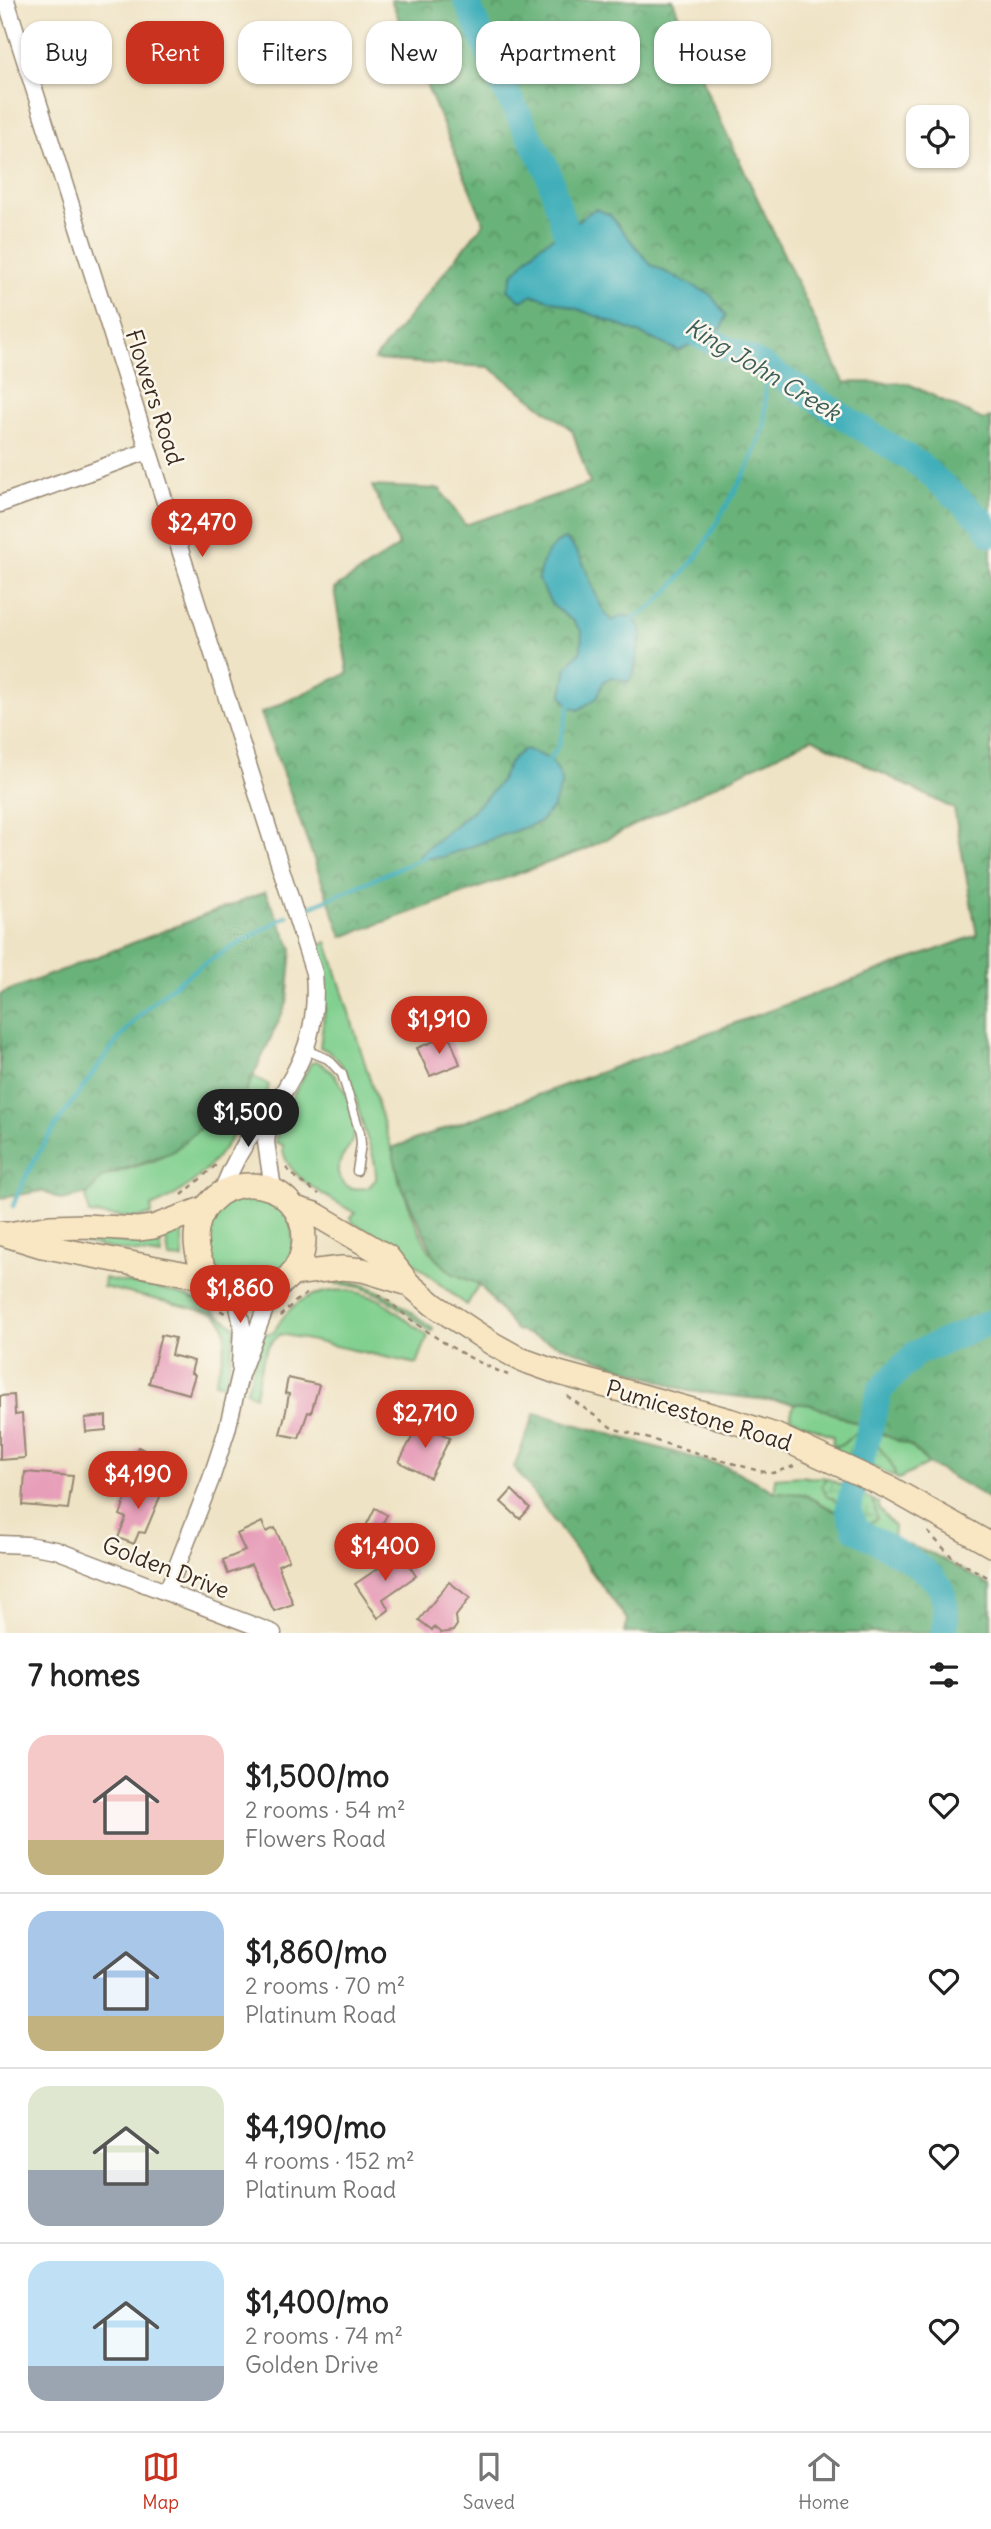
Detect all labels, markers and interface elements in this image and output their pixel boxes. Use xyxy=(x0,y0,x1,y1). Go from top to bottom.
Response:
chip: Buy xyxy=(21,21,112,84)
chip: Rent xyxy=(126,21,224,84)
chip: Filters xyxy=(238,21,352,84)
chip: New xyxy=(366,21,462,84)
chip: Apartment xyxy=(476,21,640,84)
chip: House xyxy=(654,21,771,84)
map controls xyxy=(906,105,969,168)
button: locate xyxy=(906,105,969,168)
water label: King John Creek xyxy=(680,311,847,428)
street label: Flowers Road xyxy=(119,326,191,468)
pin: $2,470 xyxy=(145,500,259,559)
text: $2,470 xyxy=(167,507,237,536)
pin: $1,910 xyxy=(382,996,496,1056)
text: $1,910 xyxy=(407,1004,471,1033)
pin: $1,500 xyxy=(191,1090,305,1149)
text: $1,500 xyxy=(213,1097,283,1126)
pin: $1,860 xyxy=(183,1266,297,1325)
text: $1,860 xyxy=(206,1273,274,1302)
street label: Pumicestone Road xyxy=(603,1373,795,1457)
pin: $2,710 xyxy=(368,1390,482,1450)
text: $2,710 xyxy=(392,1398,458,1427)
pin: $4,190 xyxy=(81,1452,195,1511)
text: $4,190 xyxy=(104,1459,172,1488)
pin: $1,400 xyxy=(328,1524,442,1583)
street label: Golden Drive xyxy=(98,1530,234,1604)
text: $1,400 xyxy=(350,1531,420,1560)
text: 7 homes xyxy=(28,1656,140,1694)
icon: filters xyxy=(925,1656,963,1694)
text: $1,500/mo xyxy=(245,1757,389,1795)
icon: home xyxy=(84,1763,168,1847)
icon: heart xyxy=(925,1786,963,1824)
text: 2 rooms · 54 m² xyxy=(245,1795,406,1824)
text: Flowers Road xyxy=(245,1824,386,1853)
text: $1,860/mo xyxy=(245,1933,387,1971)
icon: home xyxy=(84,1939,168,2023)
icon: heart xyxy=(925,1962,963,2000)
text: 2 rooms · 70 m² xyxy=(245,1971,405,2000)
text: Platinum Road xyxy=(245,2000,396,2029)
text: $4,190/mo xyxy=(245,2108,386,2146)
icon: home xyxy=(84,2114,168,2198)
icon: heart xyxy=(925,2137,963,2175)
text: 4 rooms · 152 m² xyxy=(245,2146,415,2175)
text: Platinum Road xyxy=(245,2175,396,2204)
text: $1,400/mo xyxy=(245,2283,389,2321)
icon: home xyxy=(84,2289,168,2373)
icon: heart xyxy=(925,2312,963,2350)
text: 2 rooms · 74 m² xyxy=(245,2321,403,2350)
text: Golden Drive xyxy=(245,2350,379,2379)
tab: Map xyxy=(142,2448,180,2514)
tab: Saved xyxy=(463,2448,515,2514)
tab: Home xyxy=(798,2448,849,2514)

